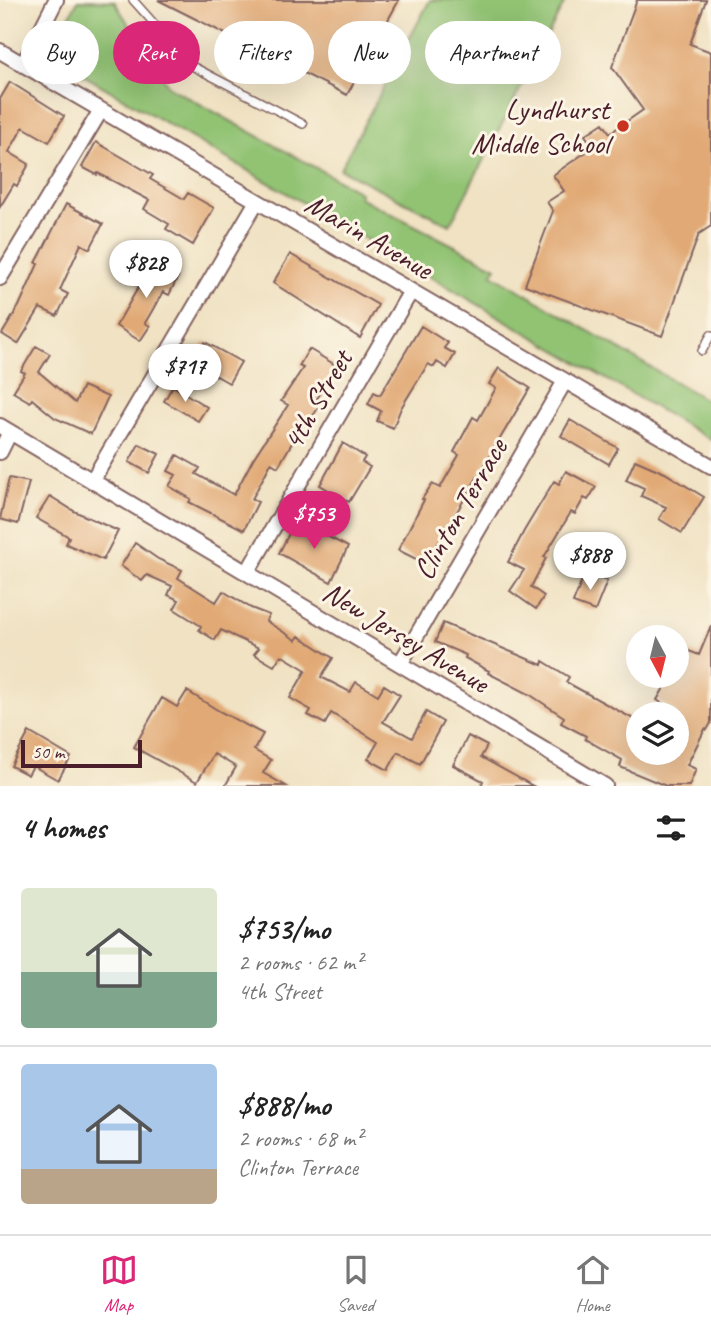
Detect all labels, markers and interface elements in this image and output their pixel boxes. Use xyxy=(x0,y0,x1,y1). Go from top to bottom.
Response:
chip: Buy xyxy=(21,21,99,84)
chip: Rent xyxy=(113,21,200,84)
chip: Filters xyxy=(214,21,314,84)
chip: New xyxy=(328,21,411,84)
chip: Apartment xyxy=(425,21,561,84)
place label: Lyndhurst Middle School xyxy=(471,90,614,162)
marker: Lyndhurst Middle School xyxy=(615,118,631,134)
street label: Marin Avenue xyxy=(299,184,441,289)
pin: $828 xyxy=(105,240,187,300)
text: $828 xyxy=(125,248,167,277)
street label: 4th Street xyxy=(273,341,362,457)
pin: $717 xyxy=(144,344,226,404)
text: $717 xyxy=(164,352,206,381)
street label: Clinton Terrace xyxy=(404,430,517,586)
pin: $753 xyxy=(273,491,355,551)
text: $753 xyxy=(294,499,334,528)
pin: $888 xyxy=(549,532,631,592)
text: $888 xyxy=(569,540,611,569)
street label: New Jersey Avenue xyxy=(316,573,498,703)
north arrow xyxy=(626,625,690,688)
map controls xyxy=(626,625,689,765)
button: layers xyxy=(626,702,689,765)
scale bar xyxy=(21,737,142,769)
text: 50 m xyxy=(32,740,64,764)
text: 4 homes xyxy=(21,809,106,847)
icon: filters xyxy=(652,809,690,847)
text: $753/mo xyxy=(238,910,330,948)
icon: home xyxy=(77,916,161,1000)
text: 2 rooms · 62 m² xyxy=(238,948,362,977)
text: 4th Street xyxy=(238,977,322,1006)
text: $888/mo xyxy=(238,1086,330,1124)
icon: home xyxy=(77,1092,161,1176)
text: 2 rooms · 68 m² xyxy=(238,1124,362,1153)
text: Clinton Terrace xyxy=(238,1153,358,1182)
tab: Map xyxy=(100,1251,138,1317)
tab: Saved xyxy=(337,1251,375,1317)
tab: Home xyxy=(574,1251,612,1317)

